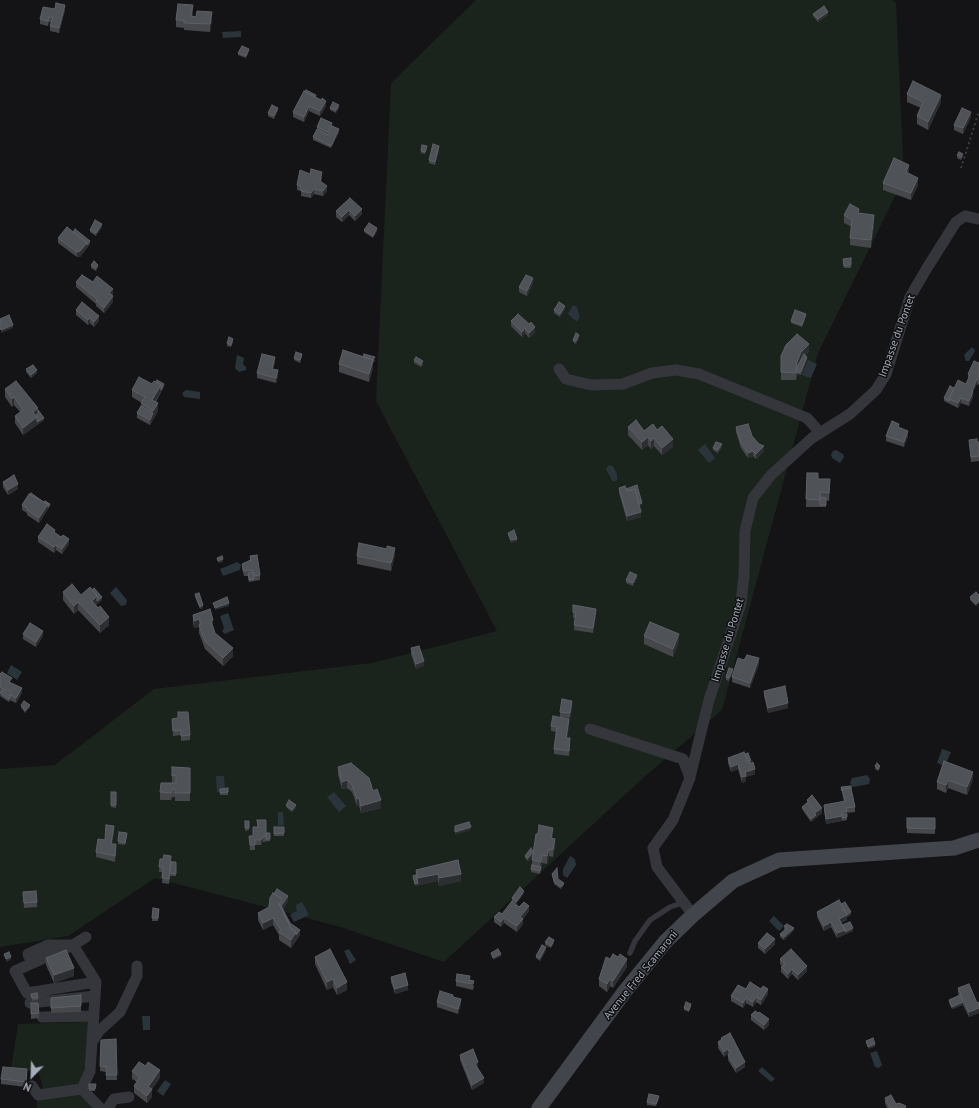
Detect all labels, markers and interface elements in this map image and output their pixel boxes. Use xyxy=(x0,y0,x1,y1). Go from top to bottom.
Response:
street label: Impasse du Pontet xyxy=(876,293,918,379)
street label: Impasse du Pontet xyxy=(709,597,747,683)
street label: Avenue Fred Scamaroni xyxy=(601,928,681,1022)
north arrow xyxy=(12,1056,52,1096)
text: N xyxy=(21,1079,33,1095)

